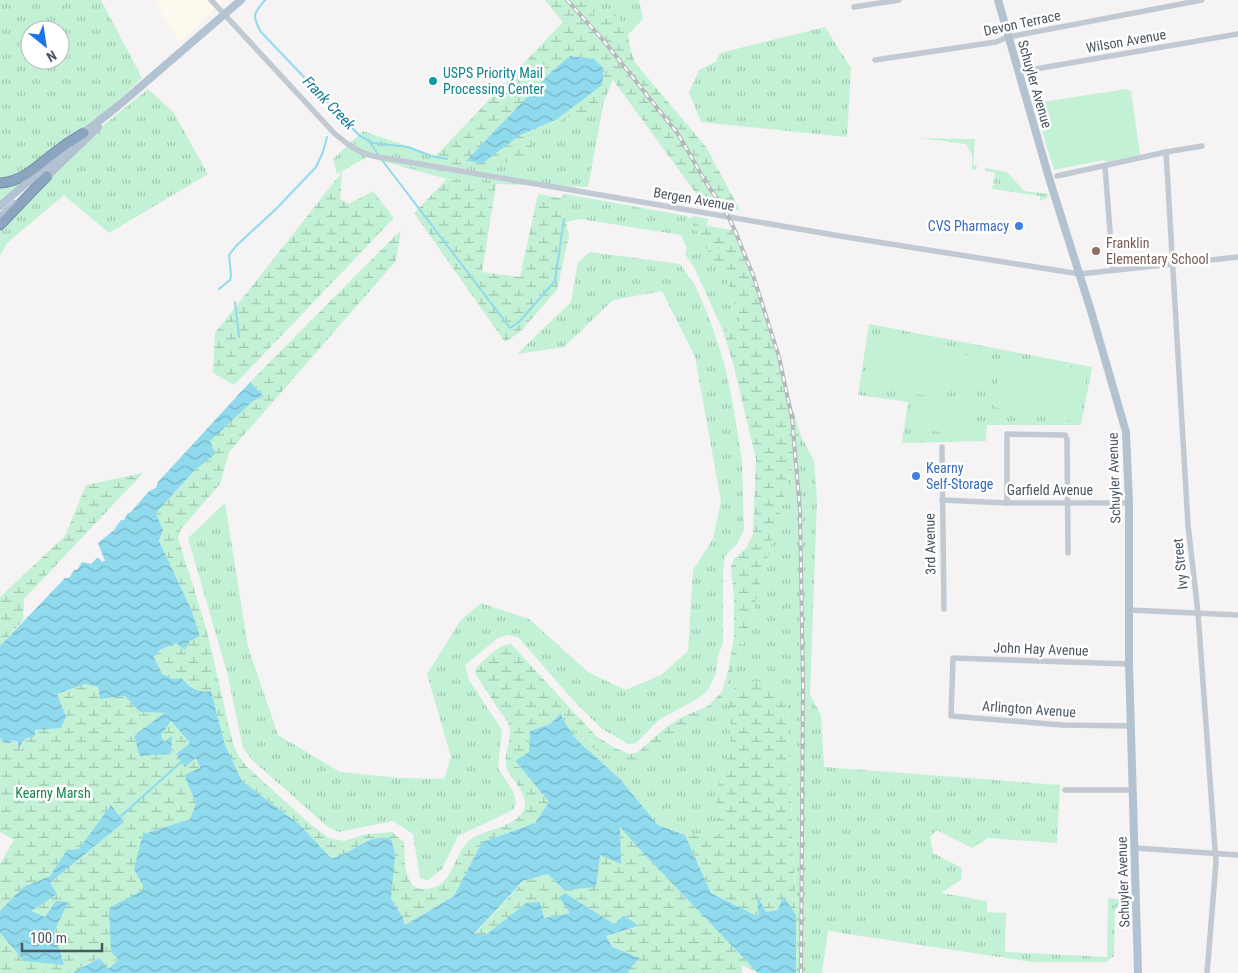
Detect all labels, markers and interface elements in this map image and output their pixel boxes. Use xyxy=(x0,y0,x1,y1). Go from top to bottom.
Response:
street label: Devon Terrace xyxy=(982,7,1062,39)
north arrow xyxy=(20,20,70,70)
street label: Wilson Avenue xyxy=(1085,26,1168,56)
street label: Schuyler Avenue xyxy=(1015,38,1055,130)
text: N xyxy=(44,47,59,65)
place label: USPS Priority Mail Processing Center xyxy=(443,65,544,97)
water label: Frank Creek xyxy=(299,72,359,134)
marker: USPS Priority Mail Processing Center xyxy=(427,75,439,87)
street label: Bergen Avenue xyxy=(652,184,736,214)
place label: CVS Pharmacy xyxy=(928,218,1009,234)
marker: CVS Pharmacy xyxy=(1013,220,1025,232)
place label: Franklin Elementary School xyxy=(1106,235,1209,267)
marker: Franklin Elementary School xyxy=(1090,245,1102,257)
street label: Schuyler Avenue xyxy=(1104,432,1124,524)
place label: Kearny Self-Storage xyxy=(926,460,994,492)
marker: Kearny Self-Storage xyxy=(910,470,922,482)
street label: Garfield Avenue xyxy=(1007,482,1094,498)
street label: 3rd Avenue xyxy=(921,513,939,575)
street label: Ivy Street xyxy=(1169,538,1191,590)
street label: John Hay Avenue xyxy=(993,639,1089,659)
street label: Arlington Avenue xyxy=(982,698,1077,720)
park label: Kearny Marsh xyxy=(15,785,91,801)
street label: Schuyler Avenue xyxy=(1113,836,1133,928)
scale bar xyxy=(22,920,102,952)
text: 100 m xyxy=(30,929,67,947)

